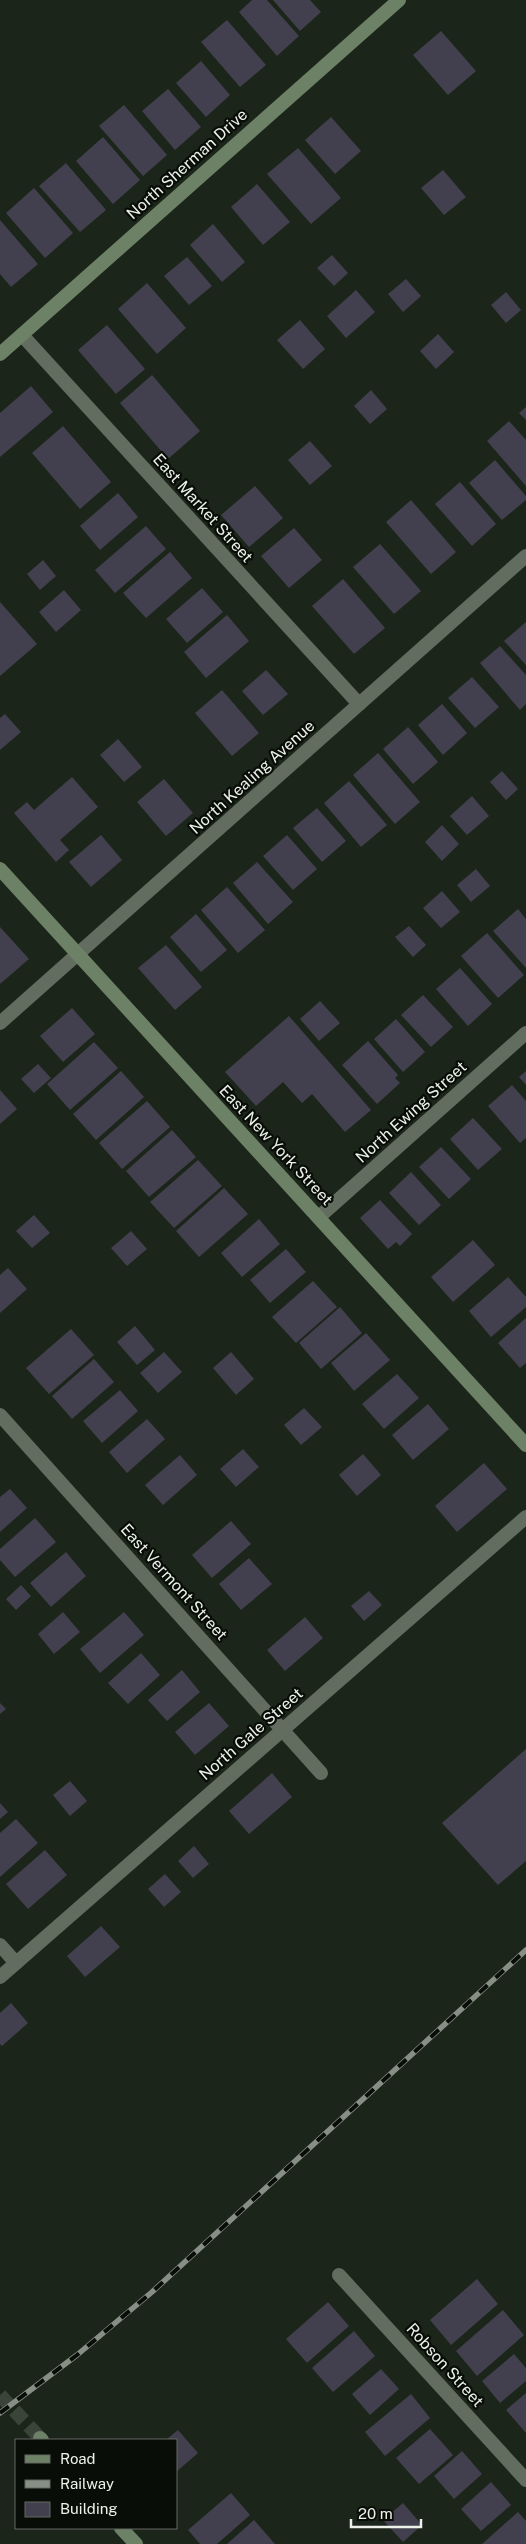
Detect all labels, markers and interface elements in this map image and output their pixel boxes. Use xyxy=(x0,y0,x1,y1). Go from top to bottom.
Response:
street label: North Sherman Drive xyxy=(123,105,251,223)
street label: East Market Street xyxy=(149,450,257,566)
street label: North Kealing Avenue xyxy=(186,716,318,838)
street label: North Ewing Street xyxy=(352,1057,470,1167)
street label: East New York Street xyxy=(215,1081,337,1209)
street label: East Vermont Street xyxy=(117,1520,231,1644)
street label: North Gale Street xyxy=(195,1684,307,1784)
street label: Robson Street xyxy=(402,2319,488,2411)
legend xyxy=(15,2439,178,2529)
text: Road xyxy=(60,2450,96,2467)
text: Railway xyxy=(60,2475,114,2492)
scale bar xyxy=(351,2496,421,2528)
text: Building xyxy=(60,2500,118,2517)
text: 20 m xyxy=(358,2505,393,2522)

